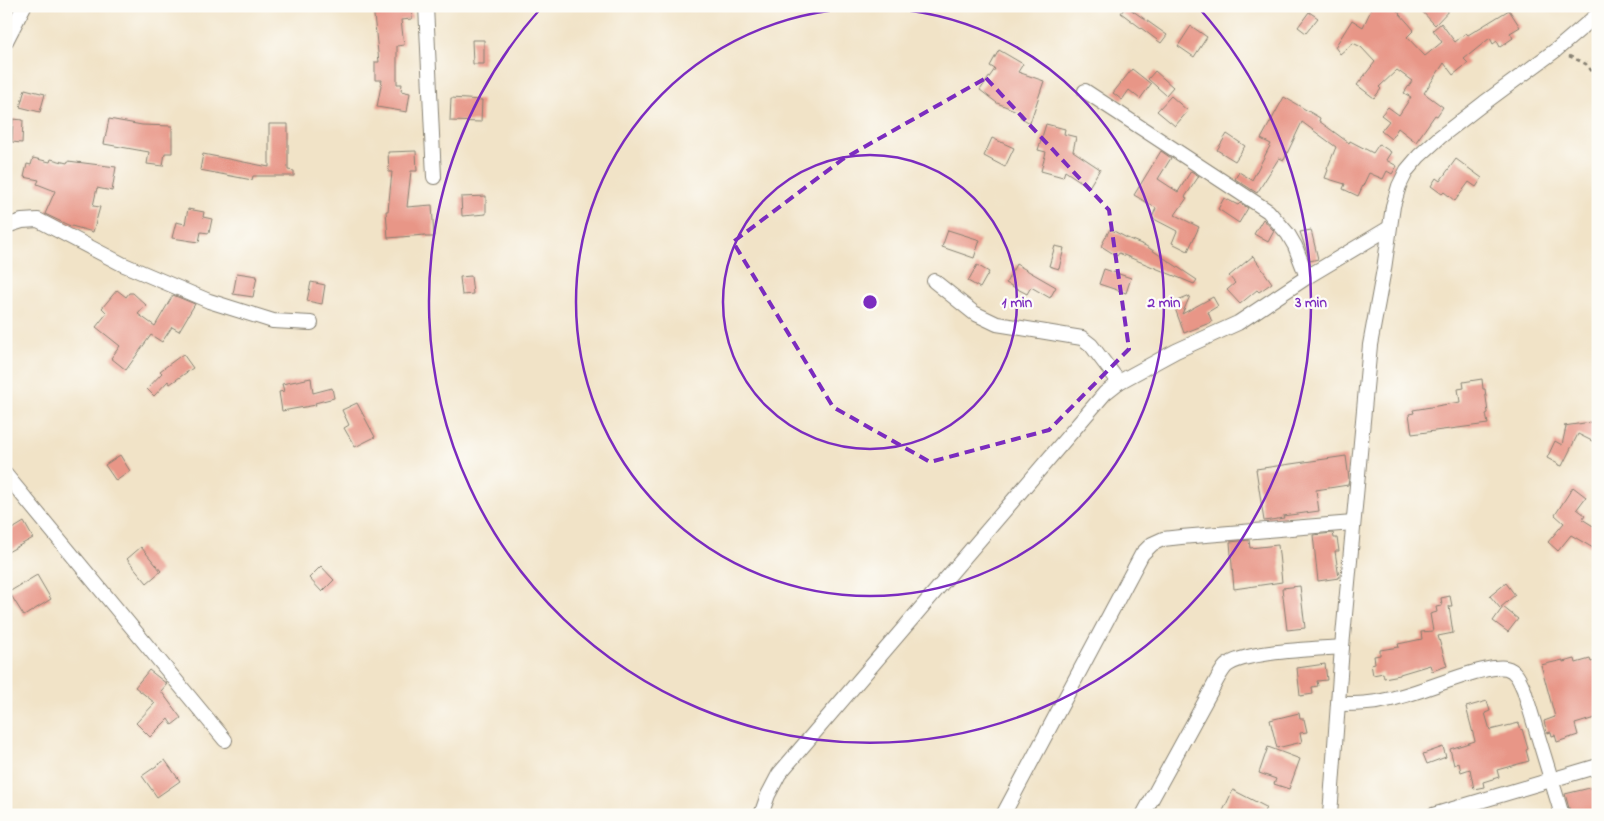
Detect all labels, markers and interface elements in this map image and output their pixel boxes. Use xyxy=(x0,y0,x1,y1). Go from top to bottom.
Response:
text: 1 min xyxy=(1002,292,1033,314)
text: 2 min xyxy=(1147,292,1181,314)
text: 3 min xyxy=(1294,292,1327,314)
centre of rings xyxy=(861,293,879,311)

